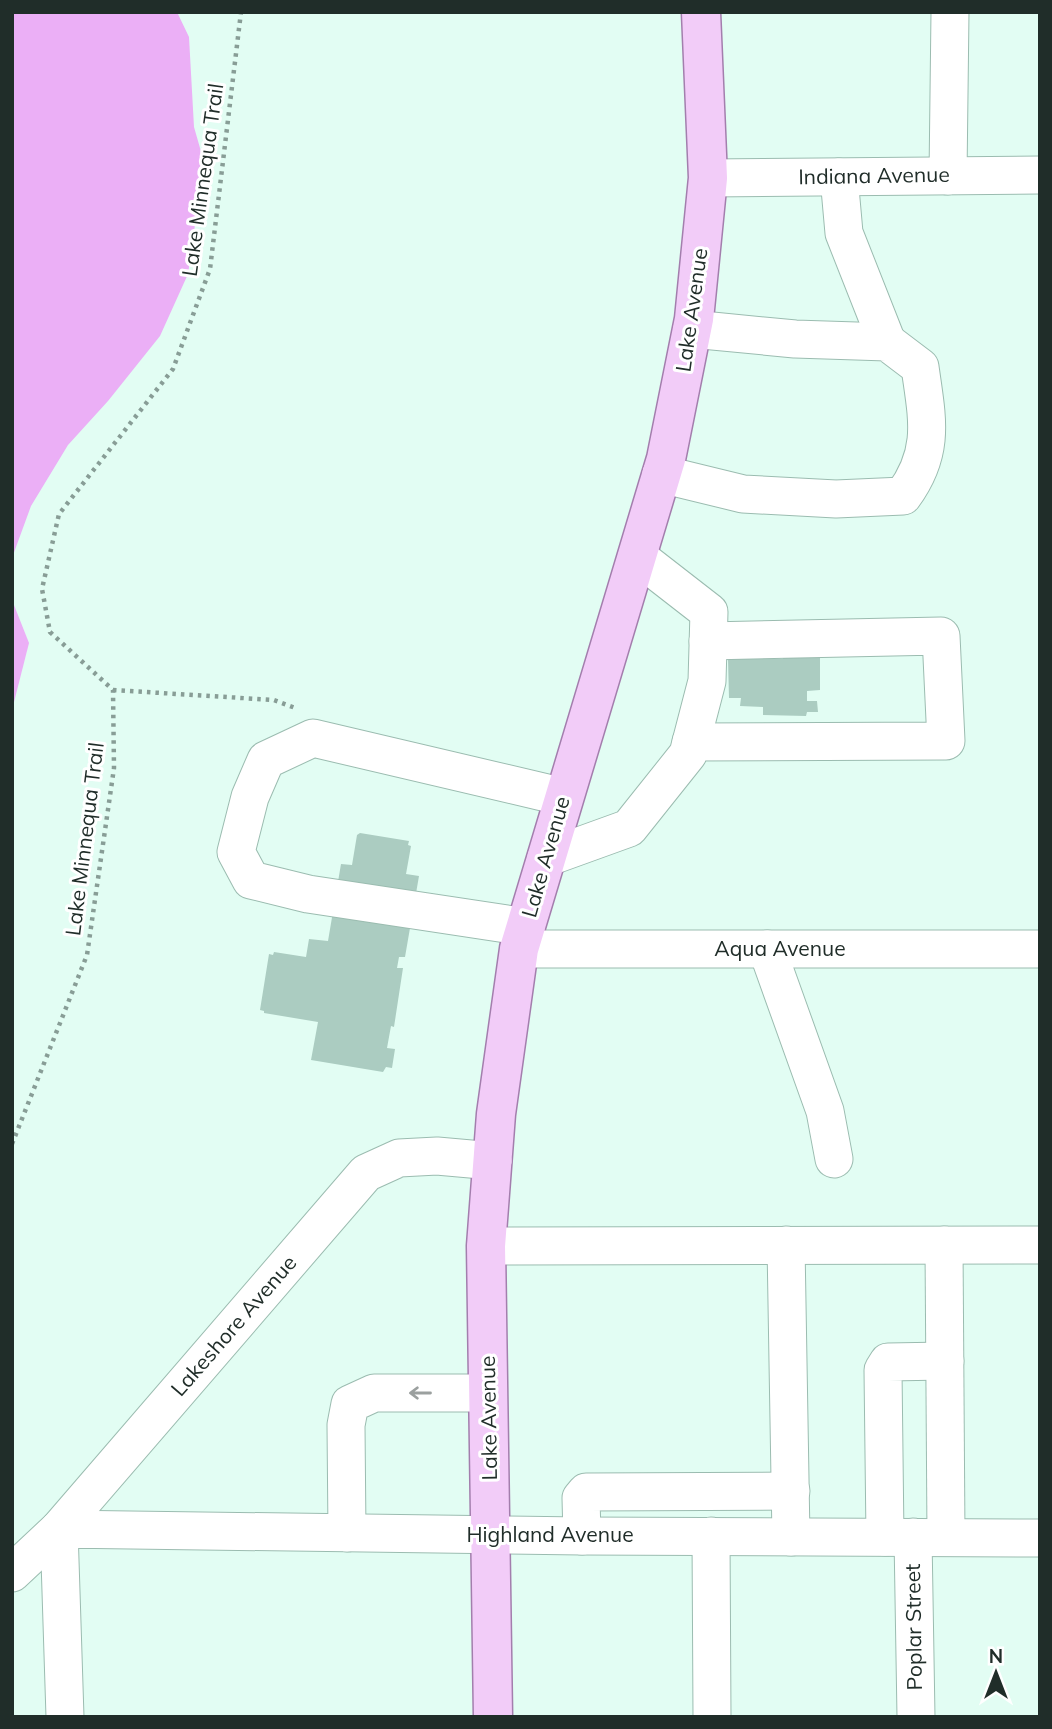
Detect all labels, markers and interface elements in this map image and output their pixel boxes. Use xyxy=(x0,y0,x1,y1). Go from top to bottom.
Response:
street label: Lake Minnequa Trail xyxy=(176,82,228,278)
street label: Indiana Avenue xyxy=(798,161,950,189)
street label: Lake Avenue xyxy=(669,246,713,373)
street label: Lake Minnequa Trail xyxy=(59,741,109,937)
street label: Lake Avenue xyxy=(515,793,575,920)
street label: Aqua Avenue xyxy=(714,935,846,961)
street label: Lakeshore Avenue xyxy=(165,1250,302,1401)
street label: Lake Avenue xyxy=(474,1355,502,1481)
one-way arrow xyxy=(409,1386,432,1400)
street label: Highland Avenue xyxy=(466,1521,634,1547)
street label: Poplar Street xyxy=(899,1564,927,1691)
north arrow xyxy=(961,1638,1031,1708)
text: N xyxy=(989,1644,1003,1668)

